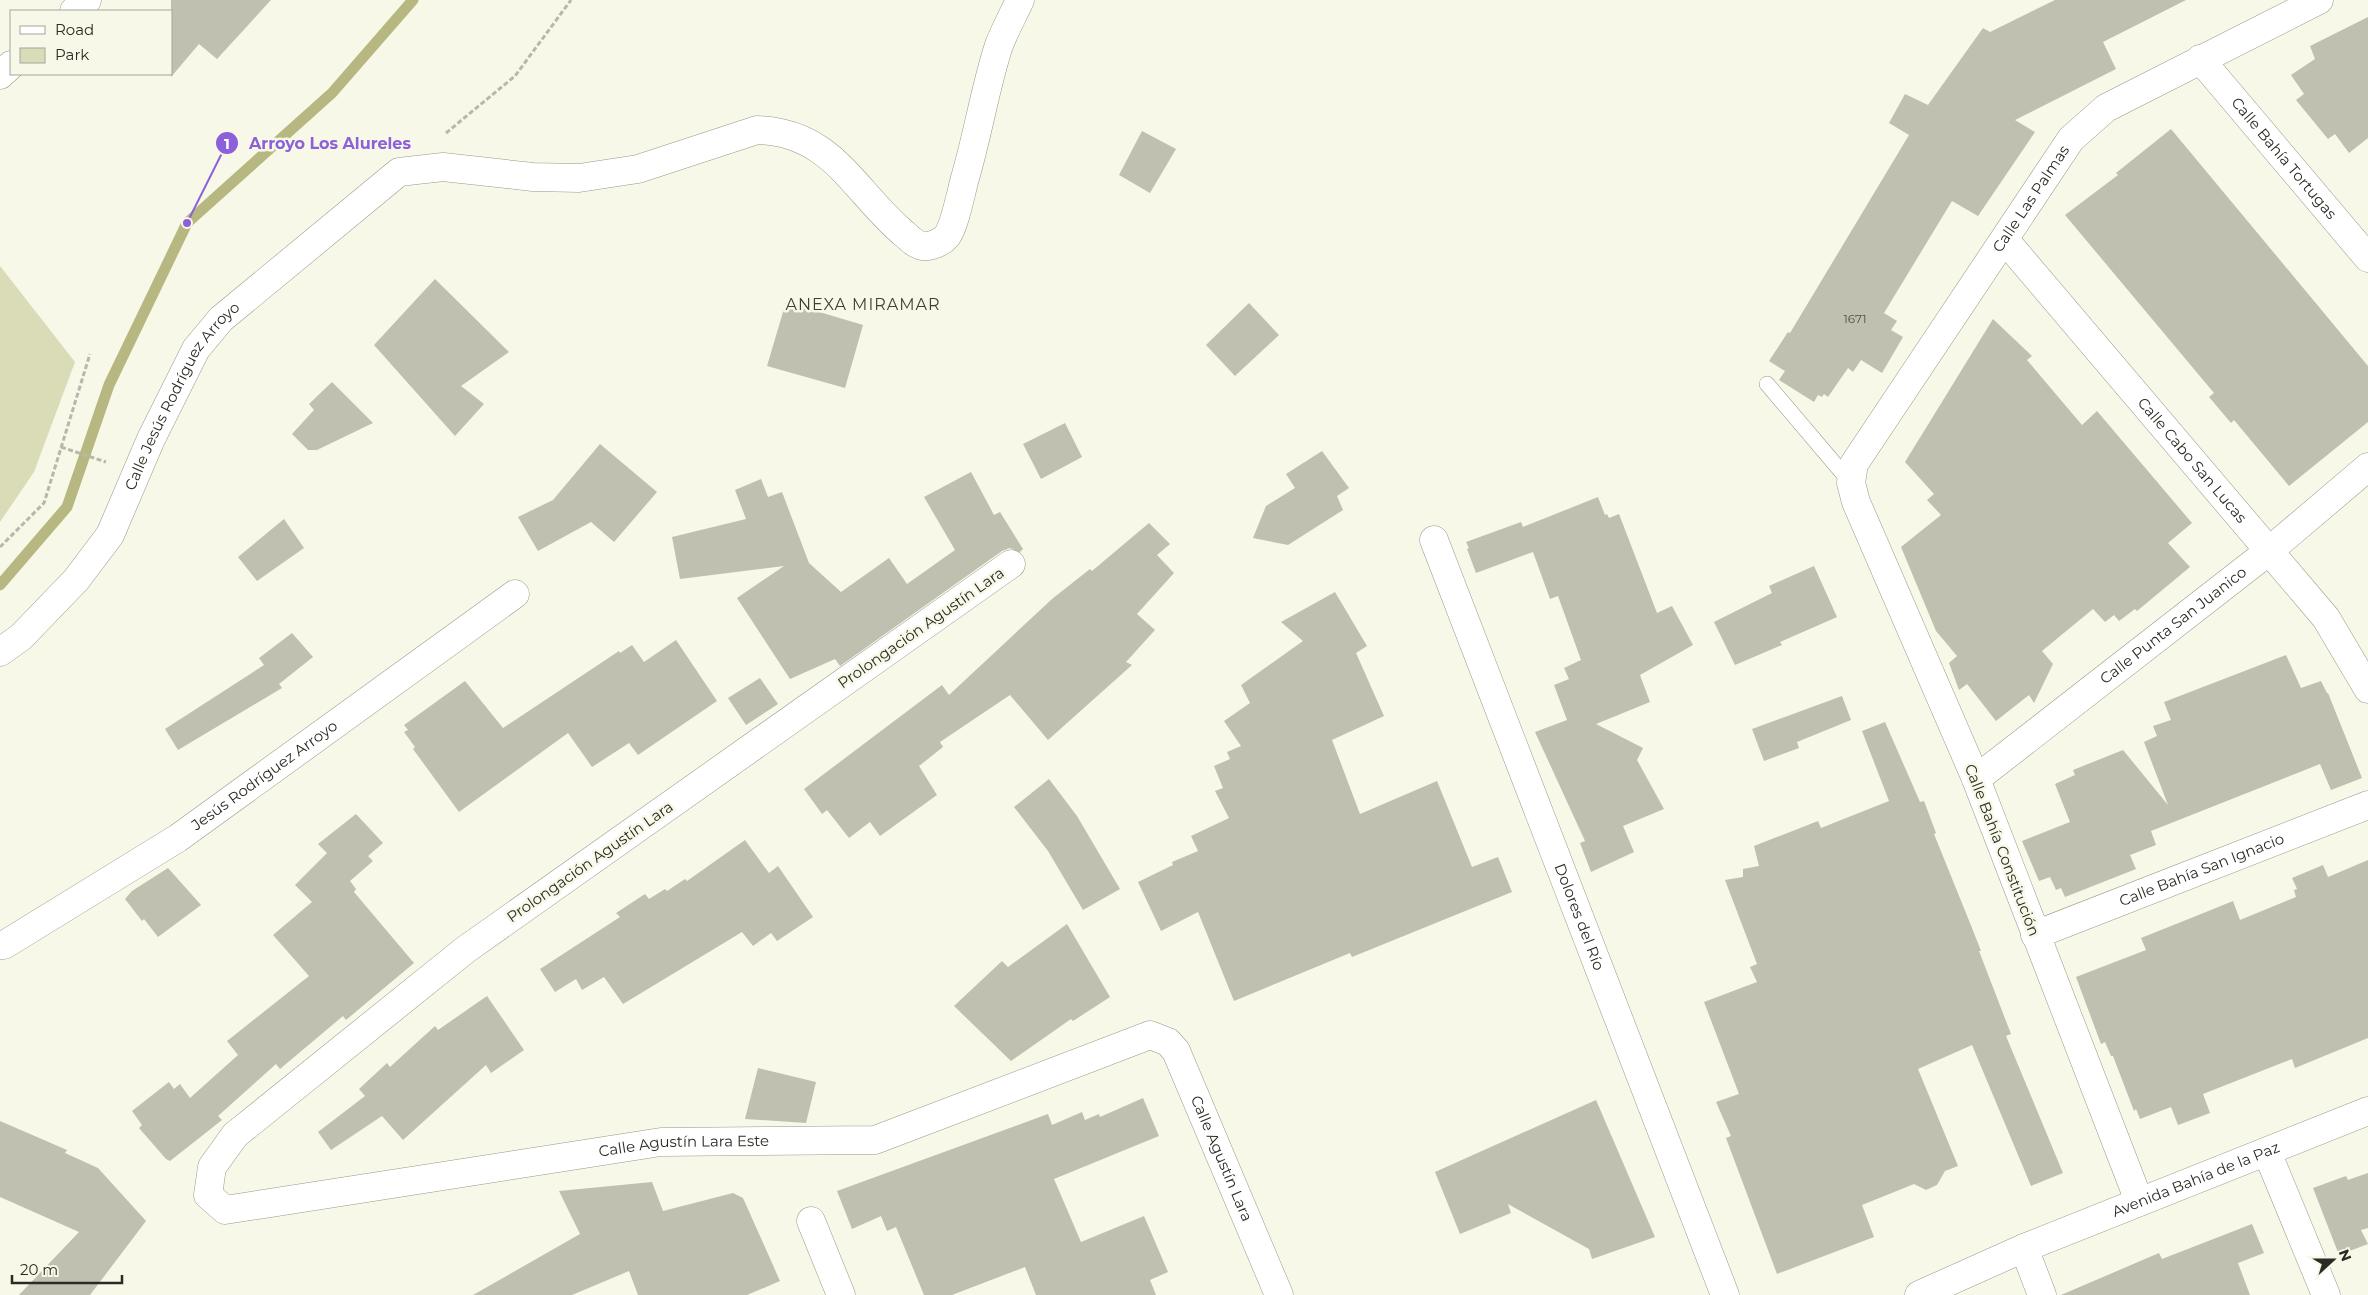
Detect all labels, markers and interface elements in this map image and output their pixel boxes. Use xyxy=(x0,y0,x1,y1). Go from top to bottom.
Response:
legend xyxy=(10,10,172,75)
text: Road xyxy=(55,20,94,39)
text: Park xyxy=(55,45,89,64)
street label: Calle Bahía Tortugas xyxy=(2227,93,2341,223)
callout: Arroyo Los Alureles xyxy=(214,128,421,159)
text: 1 xyxy=(224,134,230,153)
text: Arroyo Los Alureles xyxy=(248,134,411,153)
street label: Calle Las Palmas xyxy=(1988,141,2073,256)
district label: ANEXA MIRAMAR xyxy=(785,295,941,314)
street label: Calle Jesús Rodríguez Arroyo xyxy=(120,298,243,493)
house number: 1671 xyxy=(1843,311,1867,326)
street label: Calle Cabo San Lucas xyxy=(2134,393,2251,527)
street label: Calle Punta San Juanico xyxy=(2096,562,2250,688)
street label: Prolongación Agustín Lara xyxy=(834,563,1008,692)
street label: Jesús Rodríguez Arroyo xyxy=(187,716,341,835)
street label: Calle Bahía Constitución xyxy=(1961,761,2044,939)
street label: Prolongación Agustín Lara xyxy=(503,797,677,926)
street label: Calle Bahía San Ignacio xyxy=(2116,829,2287,910)
street label: Dolores del Río xyxy=(1551,861,1609,973)
street label: Calle Agustín Lara xyxy=(1187,1093,1257,1224)
street label: Calle Agustín Lara Este xyxy=(597,1131,769,1161)
street label: Avenida Bahía de la Paz xyxy=(2109,1137,2283,1221)
north arrow xyxy=(2308,1235,2358,1285)
text: N xyxy=(2335,1247,2356,1264)
scale bar xyxy=(12,1252,122,1284)
text: 20 m xyxy=(20,1260,58,1279)

